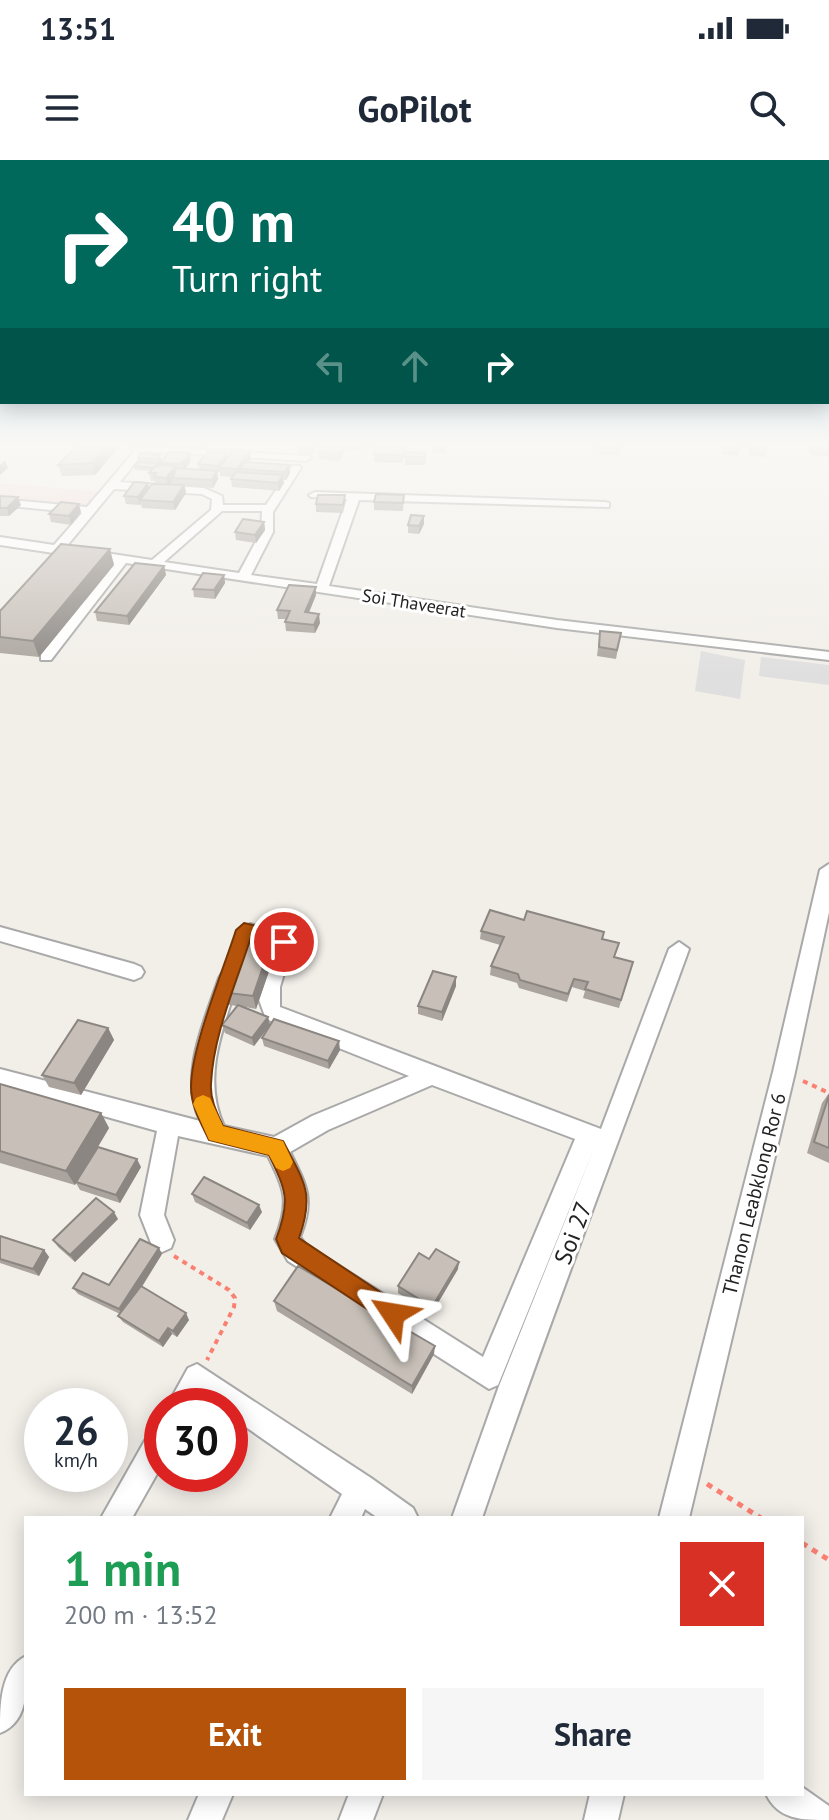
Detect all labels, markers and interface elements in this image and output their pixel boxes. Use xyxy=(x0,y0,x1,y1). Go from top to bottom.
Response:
text: 13:51 xyxy=(40,9,116,48)
text: GoPilot xyxy=(357,85,472,132)
icon: menu xyxy=(40,86,84,130)
icon: search xyxy=(745,86,789,130)
text: 40 m xyxy=(172,185,295,257)
icon: right xyxy=(40,192,144,296)
text: Turn right xyxy=(172,255,322,302)
icon: left xyxy=(309,344,353,388)
icon: ahead xyxy=(393,344,437,388)
icon: right xyxy=(477,344,521,388)
street label: Soi Thaveerat xyxy=(360,583,468,623)
pin xyxy=(250,908,318,976)
icon: arrive xyxy=(262,920,306,964)
street label: Thanon Leabklong Ror 6 xyxy=(716,1090,792,1298)
street label: Soi 27 xyxy=(547,1197,599,1269)
position arrow xyxy=(351,1272,435,1356)
speed limit sign: 30 xyxy=(144,1388,248,1492)
text: 26 xyxy=(53,1404,99,1456)
text: km/h xyxy=(54,1447,98,1473)
text: 1 min xyxy=(64,1537,181,1599)
button: close xyxy=(680,1542,764,1626)
text: 200 m · 13:52 xyxy=(64,1598,218,1631)
button: Exit xyxy=(64,1688,406,1780)
button: Share xyxy=(422,1688,764,1780)

